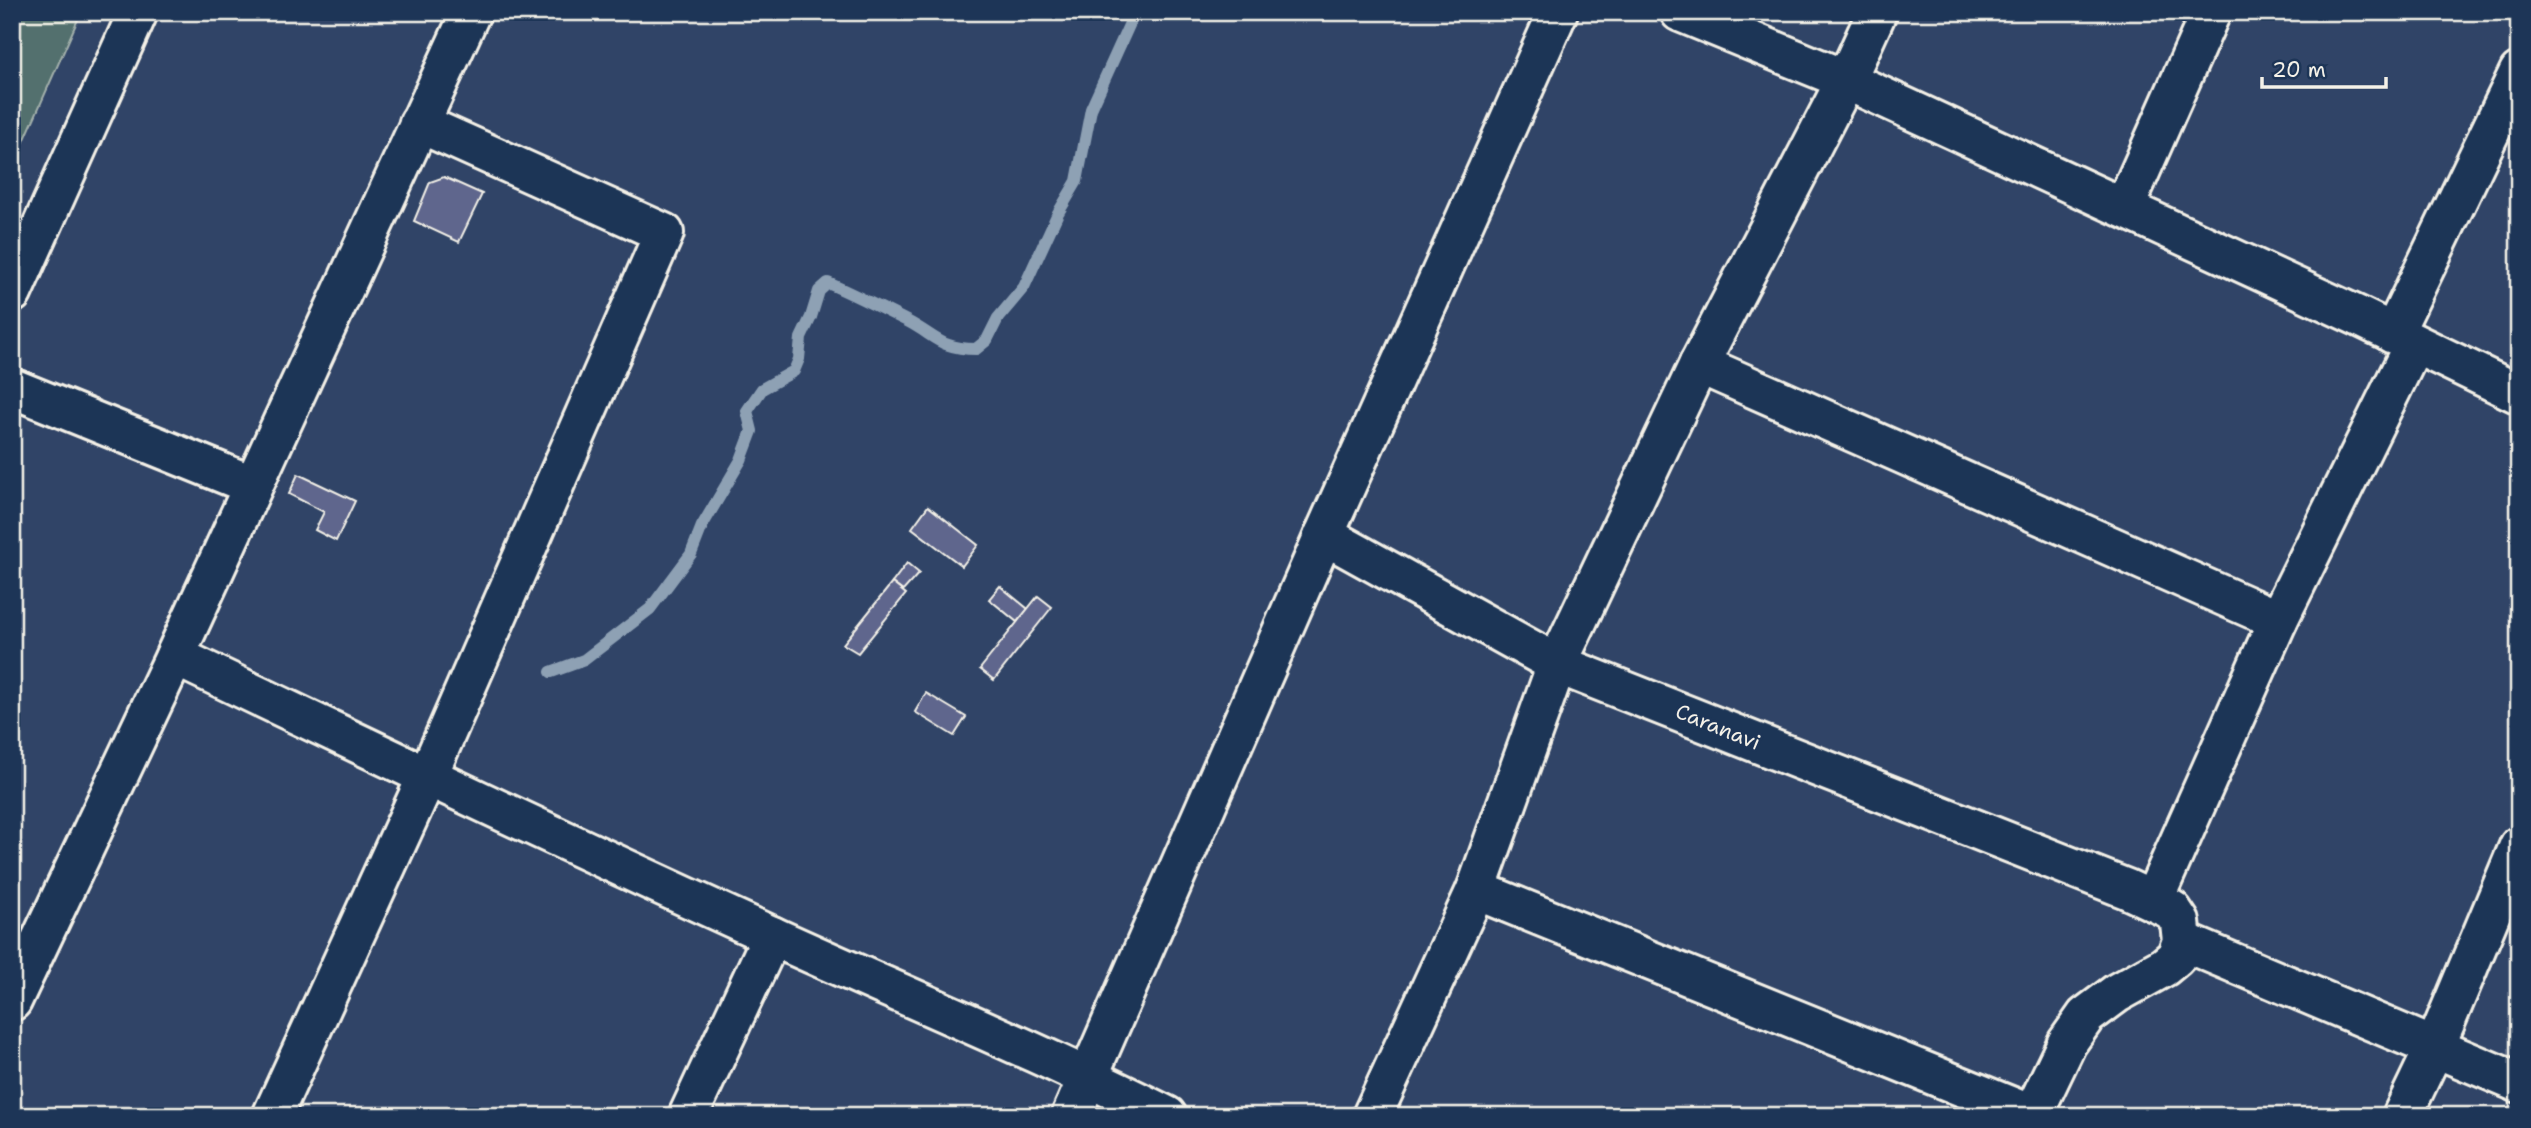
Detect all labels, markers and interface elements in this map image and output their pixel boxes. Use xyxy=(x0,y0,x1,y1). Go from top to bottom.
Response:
scale bar xyxy=(2262,46,2386,90)
text: 20 m xyxy=(2272,56,2326,84)
street label: Caranavi xyxy=(1671,697,1765,757)

